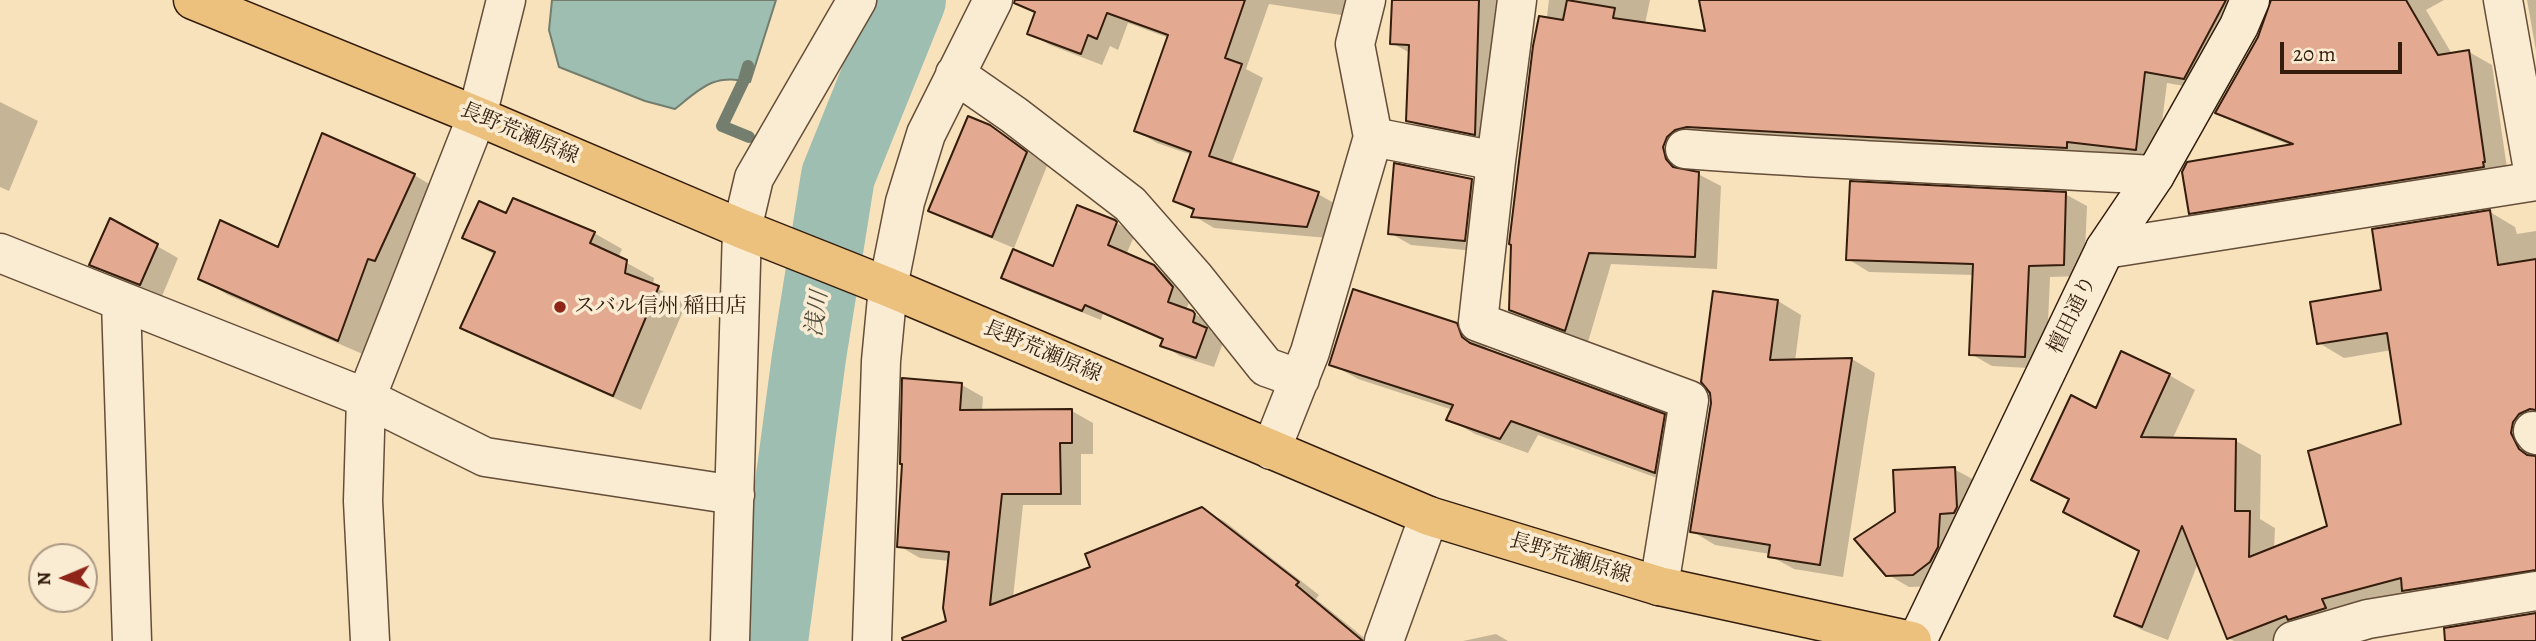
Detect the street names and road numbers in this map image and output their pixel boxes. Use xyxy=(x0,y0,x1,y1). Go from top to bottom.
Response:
street label: 長野荒瀬原線 xyxy=(456,98,582,170)
street label: 檀田通り xyxy=(2043,272,2103,358)
street label: 長野荒瀬原線 xyxy=(979,316,1105,388)
street label: 長野荒瀬原線 xyxy=(1506,529,1634,589)

